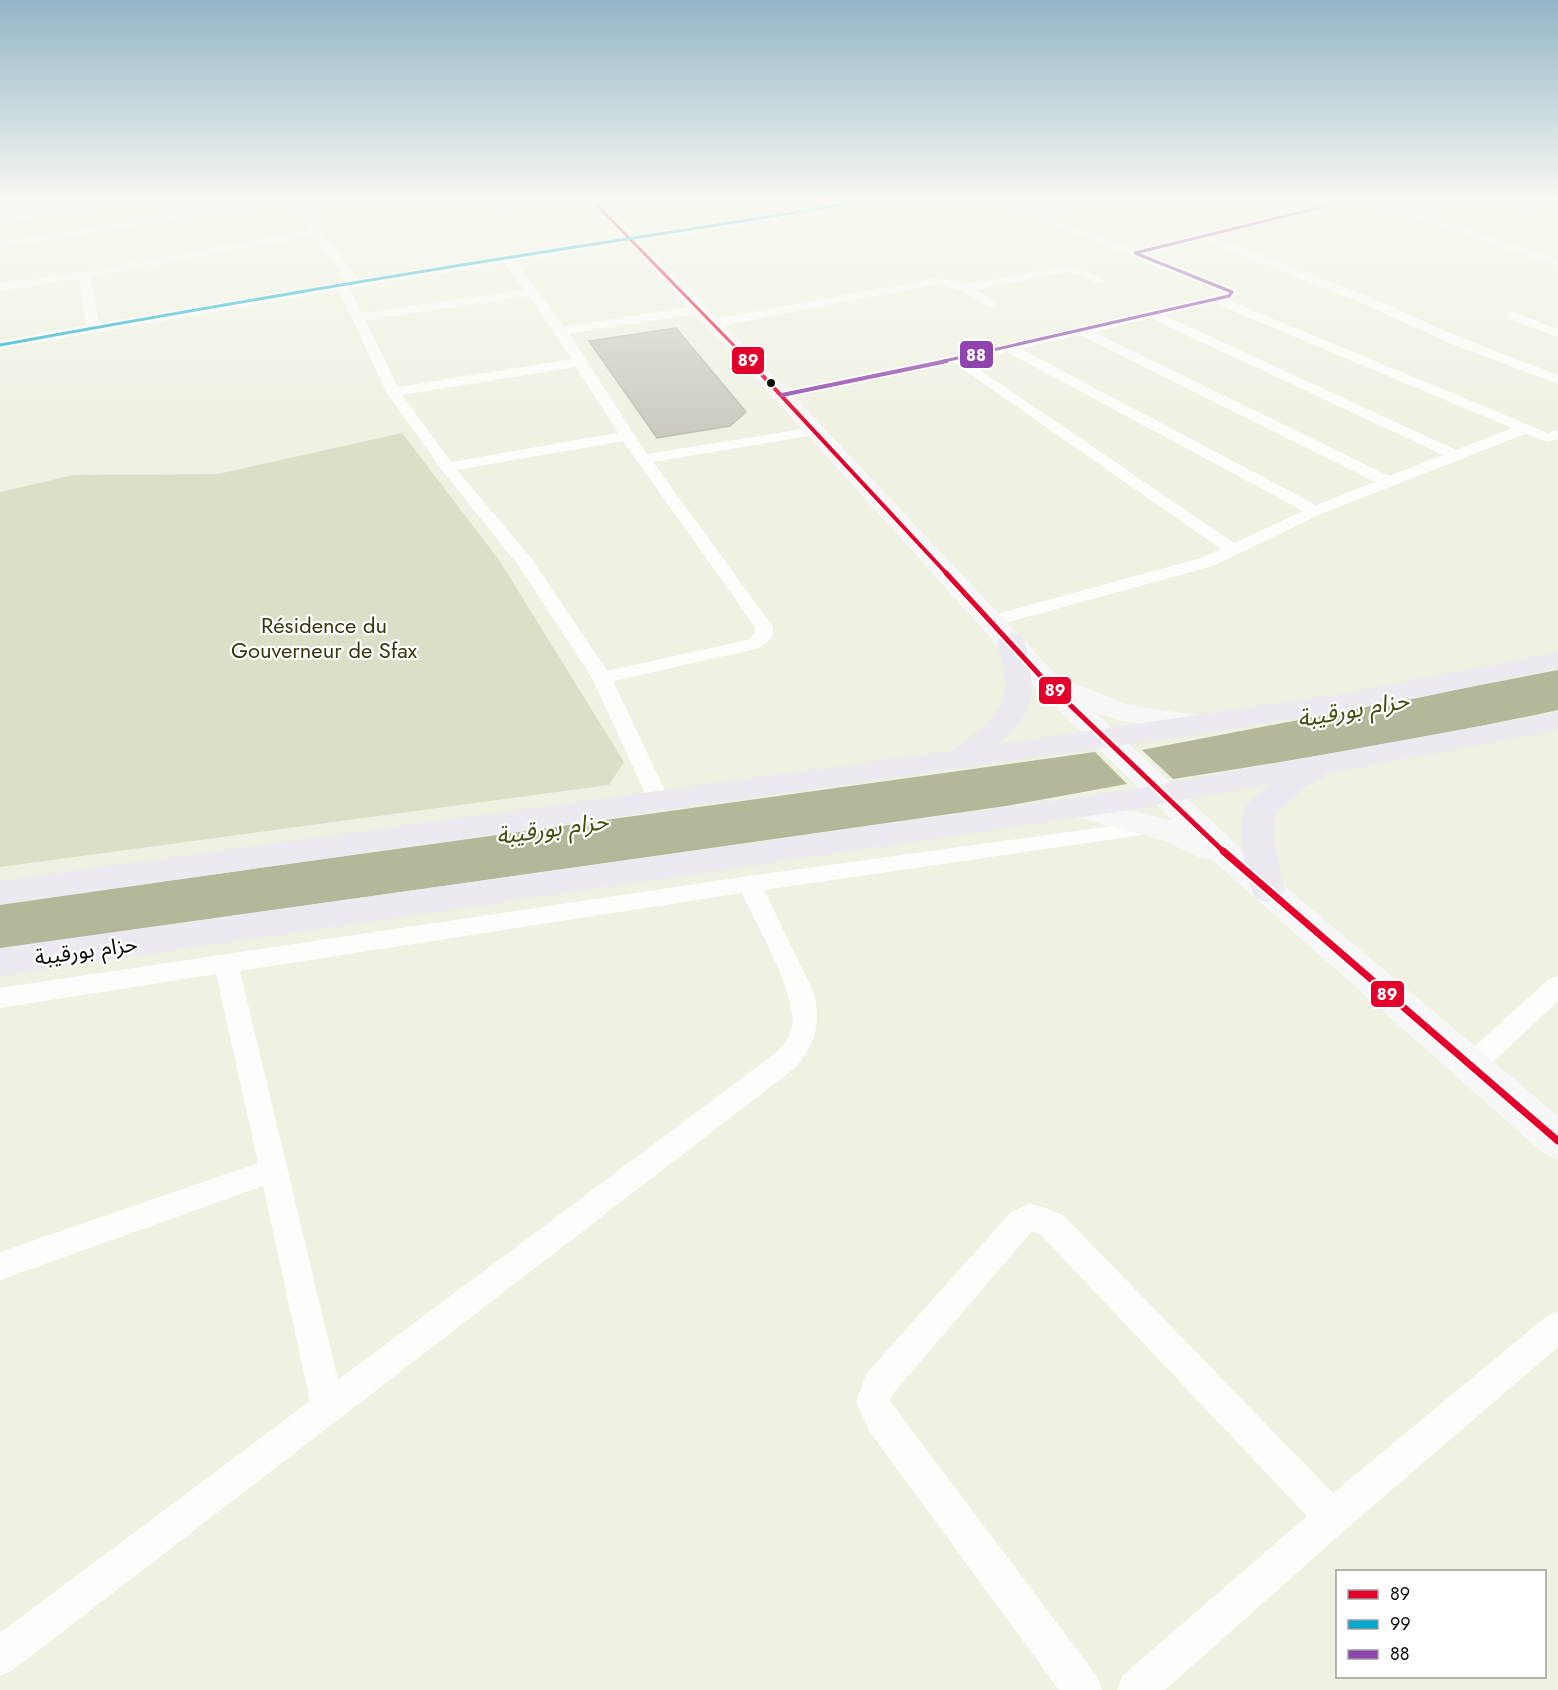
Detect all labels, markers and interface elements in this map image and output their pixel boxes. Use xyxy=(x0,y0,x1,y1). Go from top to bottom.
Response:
line badge: 88 xyxy=(959,340,994,369)
text: 88 xyxy=(966,344,986,367)
line badge: 89 xyxy=(731,346,765,375)
text: 89 xyxy=(738,349,758,372)
unlabelled marker xyxy=(765,377,777,389)
park label: Résidence du Gouverneur de Sfax xyxy=(231,609,418,666)
line badge: 89 xyxy=(1038,676,1072,705)
text: 89 xyxy=(1045,679,1065,702)
water label: حزام بورقيبة xyxy=(1294,682,1413,737)
water label: حزام بورقيبة xyxy=(494,803,611,854)
street label: حزام بورقيبة xyxy=(32,927,140,974)
line badge: 89 xyxy=(1370,980,1405,1008)
text: 89 xyxy=(1377,983,1397,1006)
legend xyxy=(1336,1570,1546,1678)
text: 89 xyxy=(1390,1581,1410,1607)
text: 99 xyxy=(1390,1611,1411,1637)
text: 88 xyxy=(1390,1641,1410,1667)

